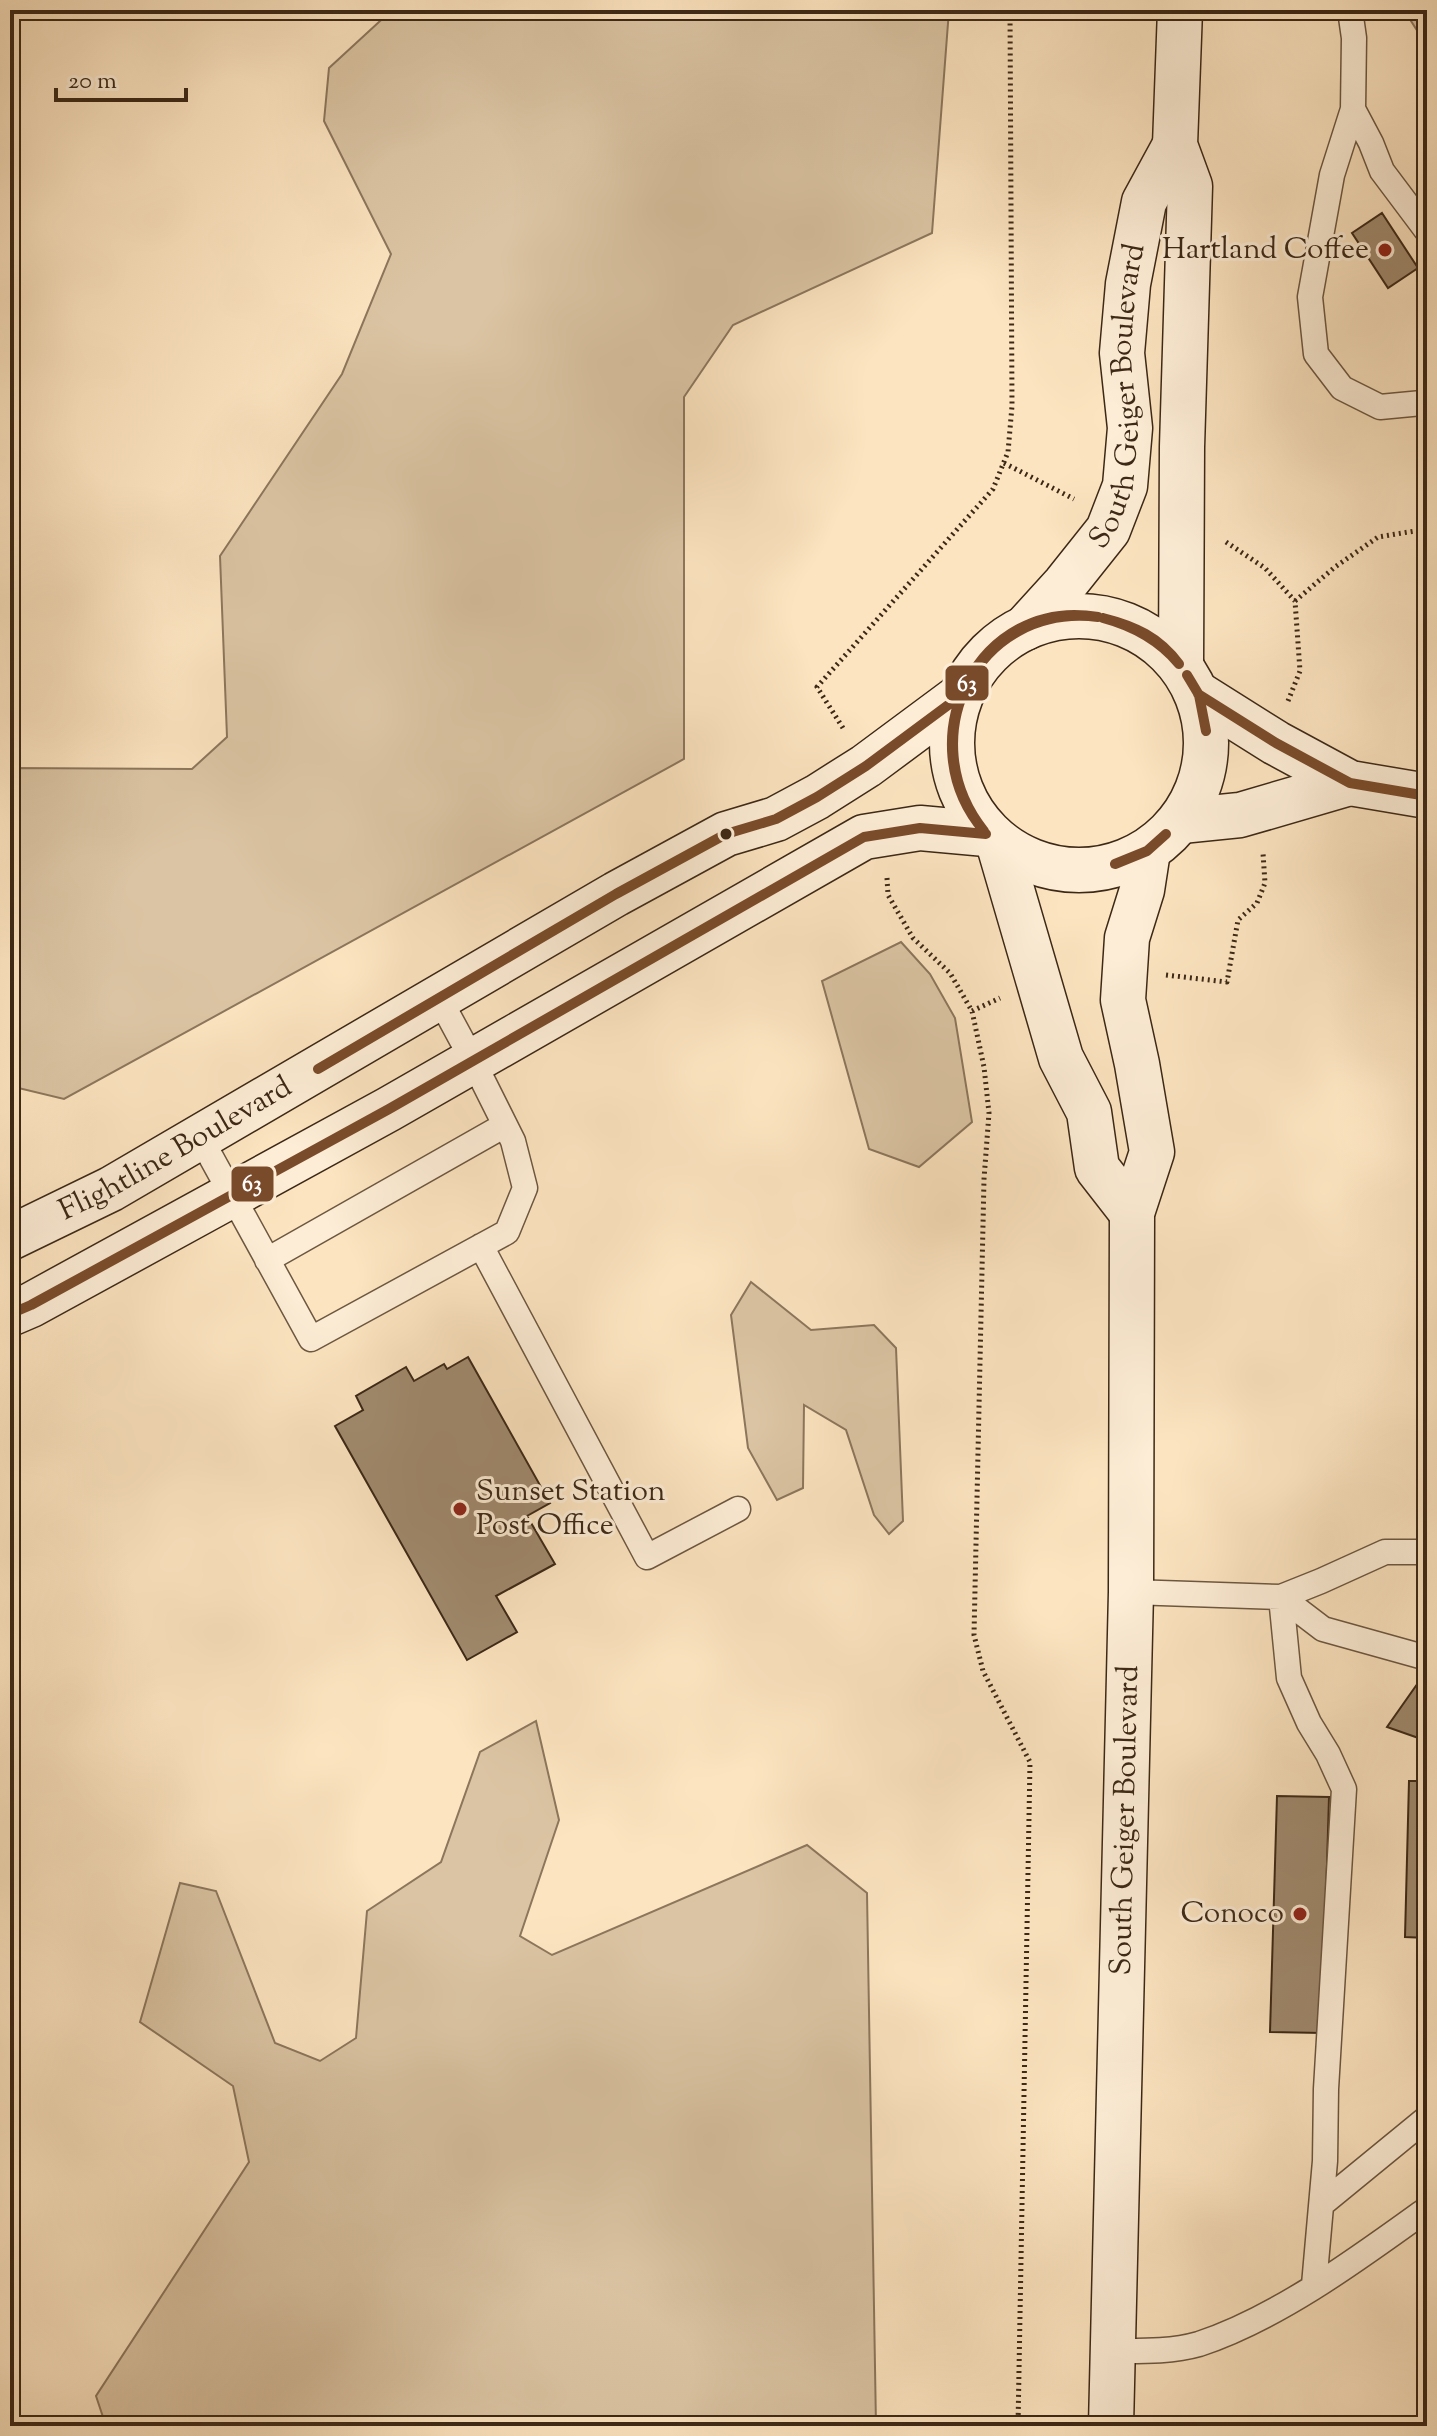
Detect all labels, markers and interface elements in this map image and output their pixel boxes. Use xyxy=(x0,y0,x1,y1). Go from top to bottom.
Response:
scale bar xyxy=(56,52,186,102)
text: 20 m xyxy=(68,65,117,99)
place label: Hartland Coffee xyxy=(1162,229,1369,272)
street label: South Geiger Boulevard xyxy=(1079,240,1157,559)
marker: Hartland Coffee xyxy=(1376,241,1394,259)
line badge: 63 xyxy=(944,664,990,702)
text: 63 xyxy=(957,670,977,702)
unlabelled marker xyxy=(718,826,734,842)
street label: Flightline Boulevard xyxy=(52,1066,300,1232)
line badge: 63 xyxy=(230,1165,275,1203)
text: 63 xyxy=(242,1170,262,1202)
place label: Sunset Station Post Office xyxy=(476,1471,666,1548)
marker: Sunset Station Post Office xyxy=(451,1500,469,1518)
street label: South Geiger Boulevard xyxy=(1100,1664,1151,1976)
place label: Conoco xyxy=(1180,1893,1284,1936)
marker: Conoco xyxy=(1291,1905,1309,1923)

